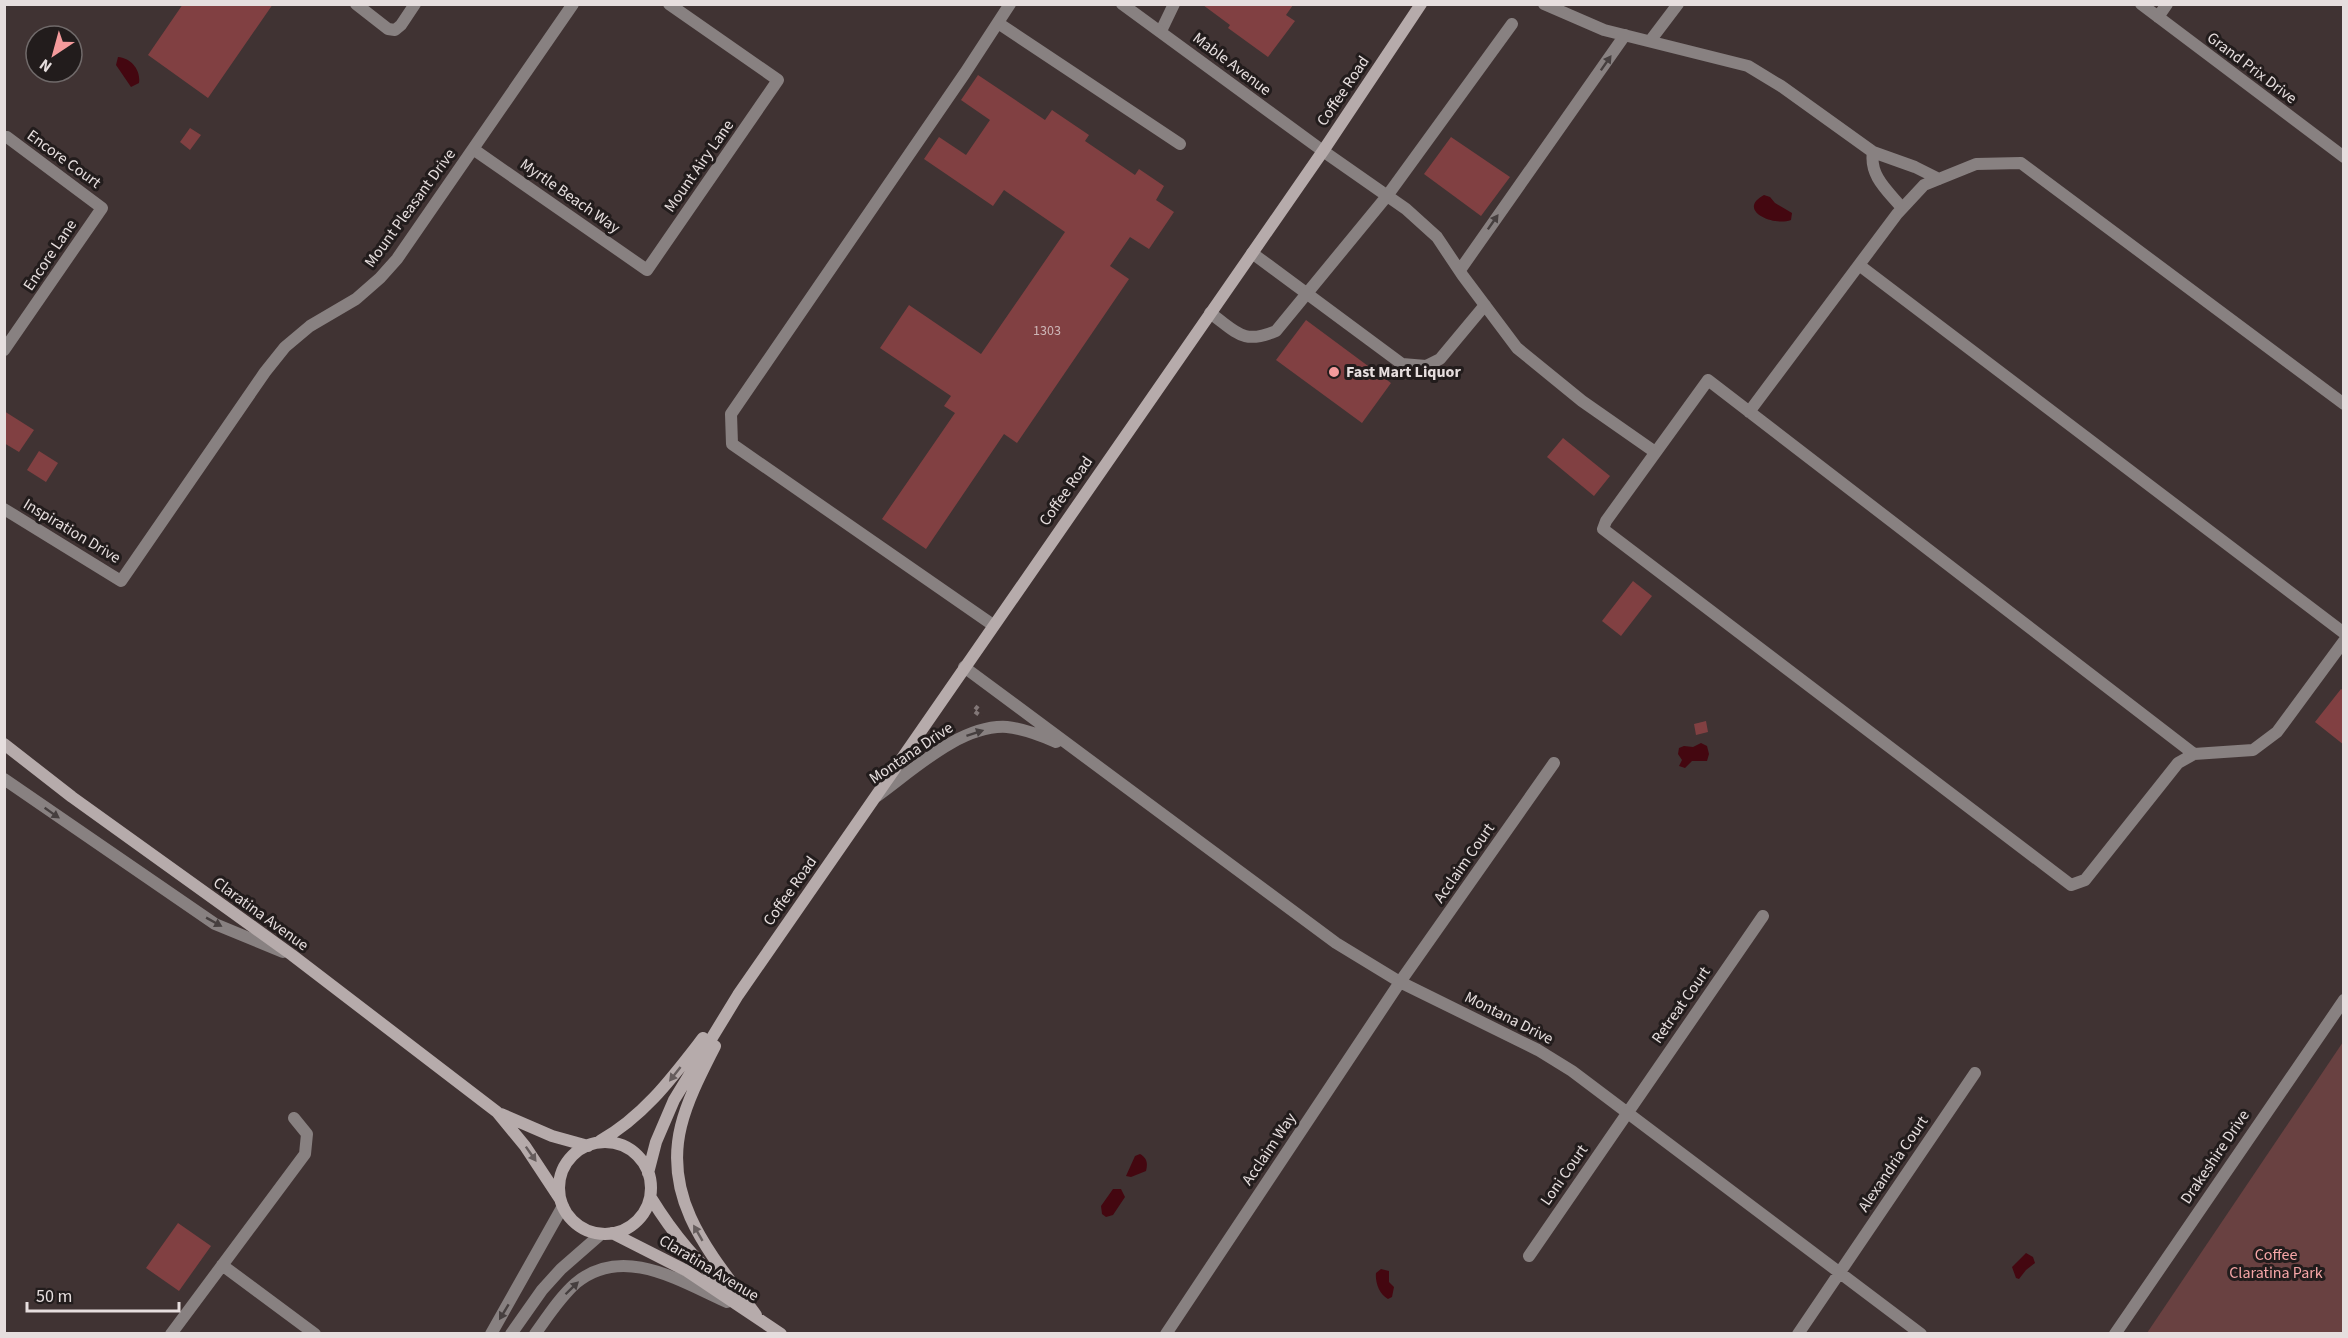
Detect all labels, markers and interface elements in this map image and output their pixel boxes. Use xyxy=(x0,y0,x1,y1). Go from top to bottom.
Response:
north arrow xyxy=(24,24,84,84)
street label: Mable Avenue xyxy=(1188,27,1276,101)
street label: Grand Prix Drive xyxy=(2202,27,2302,109)
street label: Coffee Road xyxy=(1311,52,1375,130)
text: N xyxy=(35,53,57,77)
one-way arrow xyxy=(1599,55,1611,71)
street label: Mount Airy Lane xyxy=(659,115,739,217)
street label: Encore Court xyxy=(22,125,106,194)
street label: Mount Pleasant Drive xyxy=(359,144,461,272)
street label: Myrtle Beach Way xyxy=(516,153,625,239)
street label: Encore Lane xyxy=(18,215,82,295)
one-way arrow xyxy=(1487,215,1499,231)
house number: 1303 xyxy=(1033,321,1061,341)
place label: Fast Mart Liquor xyxy=(1346,361,1461,383)
marker: Fast Mart Liquor xyxy=(1327,365,1341,379)
street label: Coffee Road xyxy=(1034,452,1098,530)
street label: Inspiration Drive xyxy=(19,493,125,569)
street label: Montana Drive xyxy=(865,717,957,789)
one-way arrow xyxy=(966,728,984,737)
one-way arrow xyxy=(44,807,60,819)
street label: Acclaim Court xyxy=(1428,818,1500,907)
street label: Coffee Road xyxy=(758,852,822,930)
street label: Claratina Avenue xyxy=(209,872,313,956)
one-way arrow xyxy=(206,917,223,927)
street label: Retreat Court xyxy=(1646,962,1716,1048)
street label: Montana Drive xyxy=(1461,986,1557,1050)
one-way arrow xyxy=(669,1066,682,1082)
street label: Drakeshire Drive xyxy=(2175,1106,2255,1208)
street label: Acclaim Way xyxy=(1237,1108,1302,1190)
street label: Alexandria Court xyxy=(1853,1111,1934,1216)
street label: Loni Court xyxy=(1535,1140,1593,1210)
one-way arrow xyxy=(525,1146,537,1162)
one-way arrow xyxy=(692,1225,703,1241)
street label: Claratina Avenue xyxy=(655,1229,763,1307)
park label: Coffee Claratina Park xyxy=(2229,1244,2323,1284)
scale bar xyxy=(27,1275,178,1313)
one-way arrow xyxy=(564,1282,579,1295)
text: 50 m xyxy=(36,1284,72,1309)
one-way arrow xyxy=(499,1304,509,1321)

